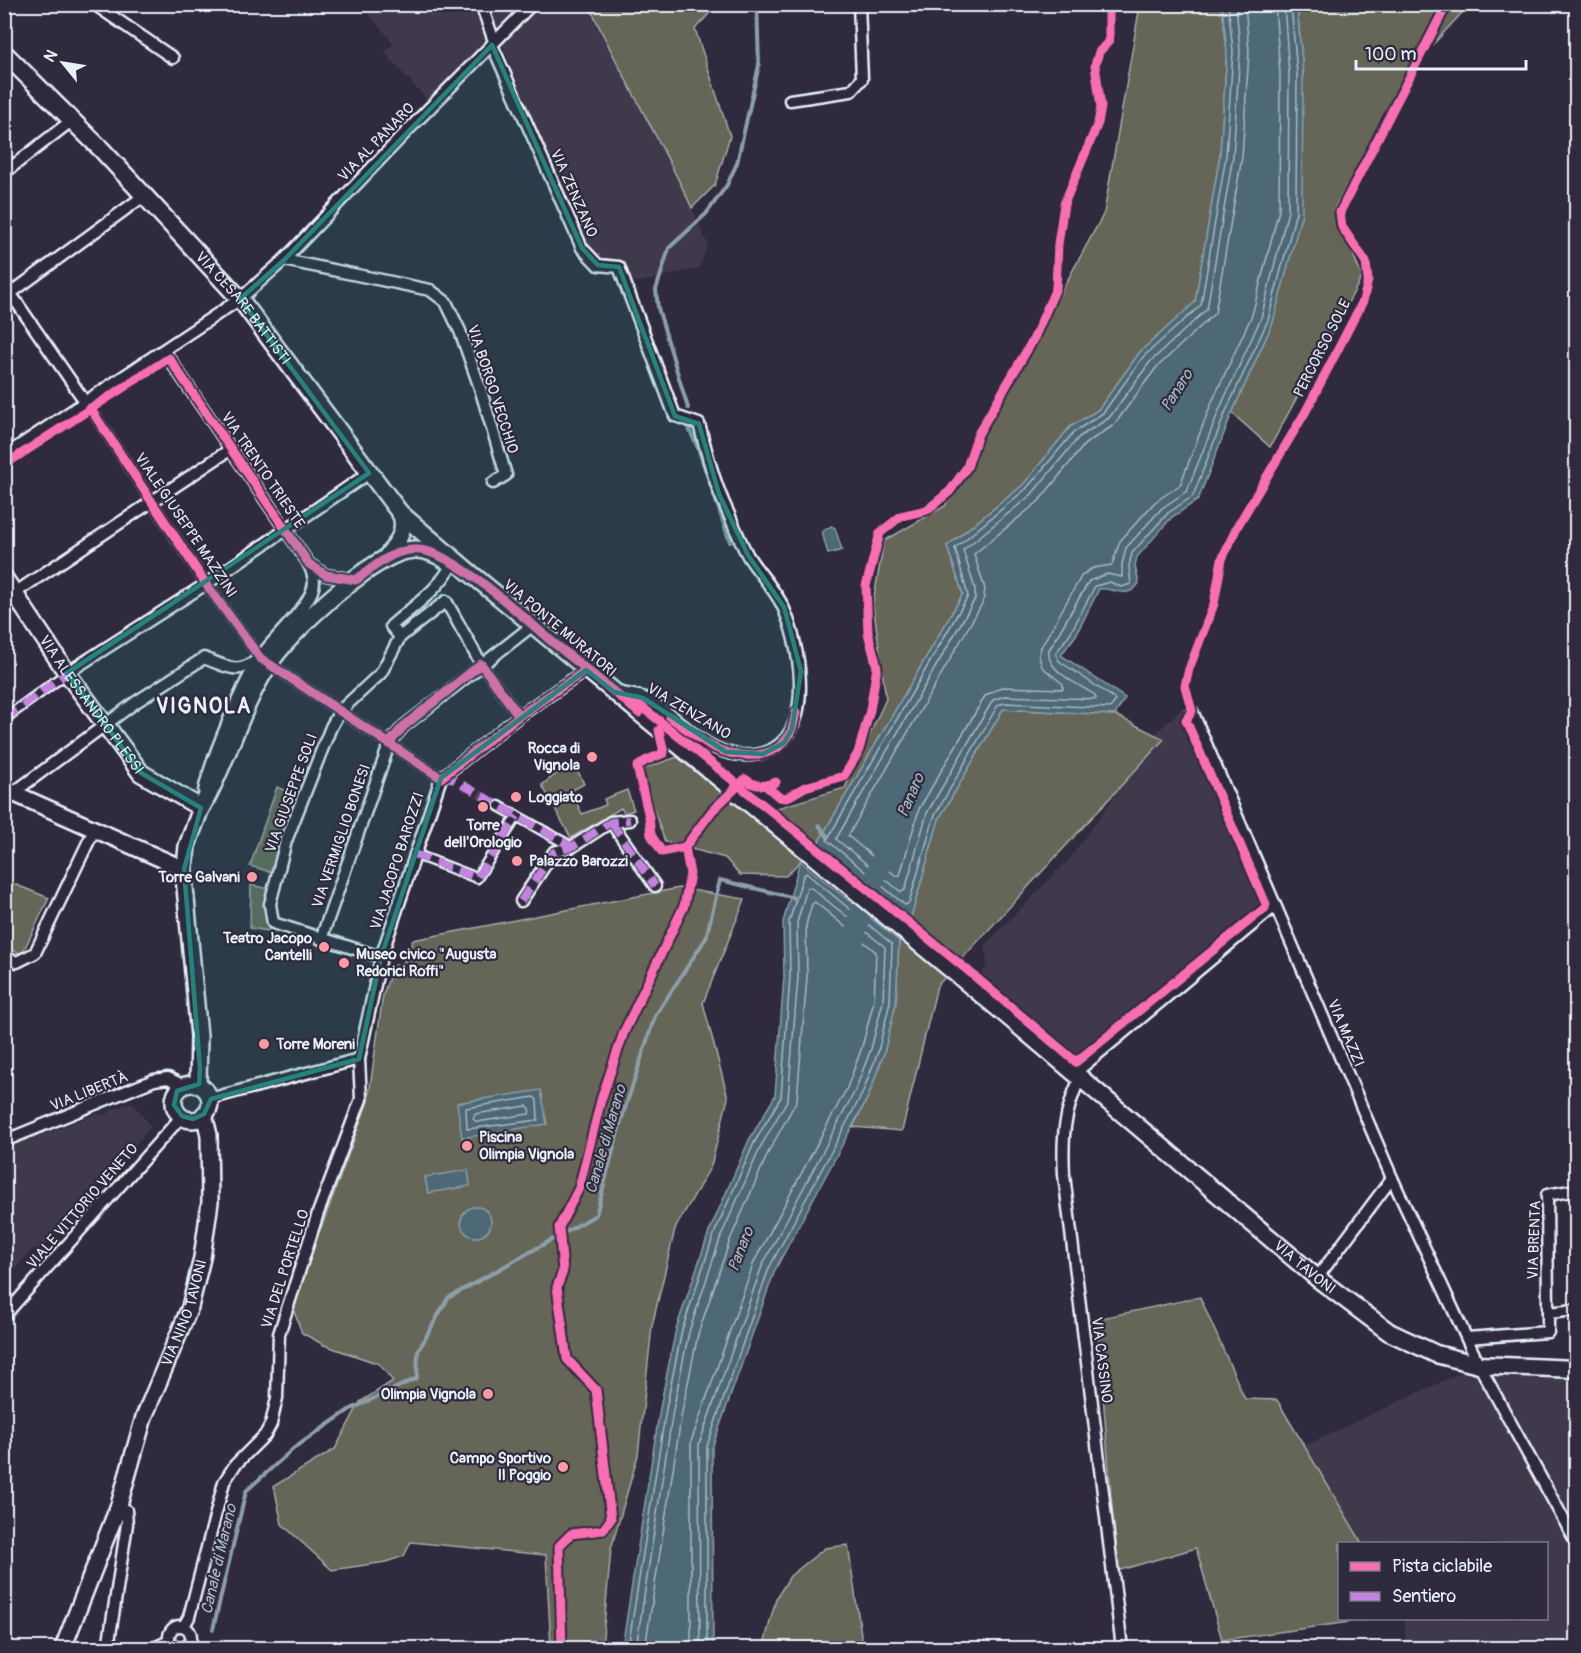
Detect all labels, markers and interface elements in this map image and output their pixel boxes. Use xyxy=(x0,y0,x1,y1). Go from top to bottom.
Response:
north arrow xyxy=(33,33,93,93)
scale bar xyxy=(1356,33,1526,71)
text: 100 m xyxy=(1365,43,1417,66)
text: N xyxy=(40,46,62,66)
street label: VIA AL PANARO xyxy=(334,99,419,186)
street label: VIA ZENZANO xyxy=(546,146,601,240)
street label: VIA CESARE BATTISTI xyxy=(191,248,295,369)
street label: PERCORSO SOLE xyxy=(1290,296,1355,401)
street label: VIA BORGO VECCHIO xyxy=(463,322,522,456)
water label: Panaro xyxy=(1156,365,1198,415)
street label: VIA TRENTO TRIESTE xyxy=(217,408,309,532)
street label: VIALE GIUSEPPE MAZZINI xyxy=(130,449,241,601)
street label: VIA PONTE MURATORI xyxy=(499,575,620,681)
street label: VIA ALESSANDRO PLESSI xyxy=(35,632,148,778)
street label: VIA ZENZANO xyxy=(643,679,734,744)
district label: VIGNOLA xyxy=(156,693,252,720)
street label: VIA GIUSEPPE SOLI xyxy=(261,731,322,855)
place label: Rocca di Vignola xyxy=(528,739,580,775)
marker: Rocca di Vignola xyxy=(585,750,599,764)
street label: VIA VERMIGLIO BONESI xyxy=(308,762,375,911)
water label: Panaro xyxy=(893,769,930,820)
place label: Loggiato xyxy=(528,788,583,807)
street label: VIA JACOPO BAROZZI xyxy=(366,790,429,932)
marker: Loggiato xyxy=(509,790,523,804)
marker: Torre dell'Orologio xyxy=(476,800,490,814)
place label: Torre dell'Orologio xyxy=(444,816,522,852)
place label: Palazzo Barozzi xyxy=(529,852,628,871)
marker: Palazzo Barozzi xyxy=(510,854,524,868)
place label: Torre Galvani xyxy=(157,868,240,887)
marker: Torre Galvani xyxy=(245,870,259,884)
place label: Teatro Jacopo Cantelli xyxy=(222,929,312,965)
marker: Teatro Jacopo Cantelli xyxy=(317,940,331,954)
place label: Museo civico "Augusta Redorici Roffi" xyxy=(356,945,496,981)
marker: Museo civico "Augusta Redorici Roffi" xyxy=(337,956,351,970)
street label: VIA MAZZI xyxy=(1323,997,1368,1070)
place label: Torre Moreni xyxy=(275,1035,355,1054)
marker: Torre Moreni xyxy=(257,1037,271,1051)
street label: VIA LIBERTÀ xyxy=(47,1067,131,1116)
water label: Canale di Marano xyxy=(581,1081,631,1196)
place label: Piscina Olimpia Vignola xyxy=(479,1128,574,1164)
marker: Piscina Olimpia Vignola xyxy=(460,1139,474,1153)
street label: VIALE VITTORIO VENETO xyxy=(23,1140,142,1273)
street label: VIA BRENTA xyxy=(1524,1200,1545,1280)
street label: VIA DEL PORTELLO xyxy=(257,1207,314,1331)
water label: Panaro xyxy=(723,1223,759,1274)
street label: VIA TAVONI xyxy=(1269,1236,1339,1299)
street label: VIA NINO TAVONI xyxy=(157,1257,211,1369)
street label: VIA CASSINO xyxy=(1087,1316,1116,1404)
place label: Olimpia Vignola xyxy=(381,1385,476,1404)
marker: Olimpia Vignola xyxy=(481,1387,495,1401)
place label: Campo Sportivo Il Poggio xyxy=(450,1449,551,1485)
marker: Campo Sportivo Il Poggio xyxy=(556,1460,570,1474)
water label: Canale di Marano xyxy=(197,1501,242,1616)
legend xyxy=(1338,1542,1548,1620)
text: Pista ciclabile xyxy=(1392,1555,1492,1578)
text: Sentiero xyxy=(1392,1585,1456,1608)

